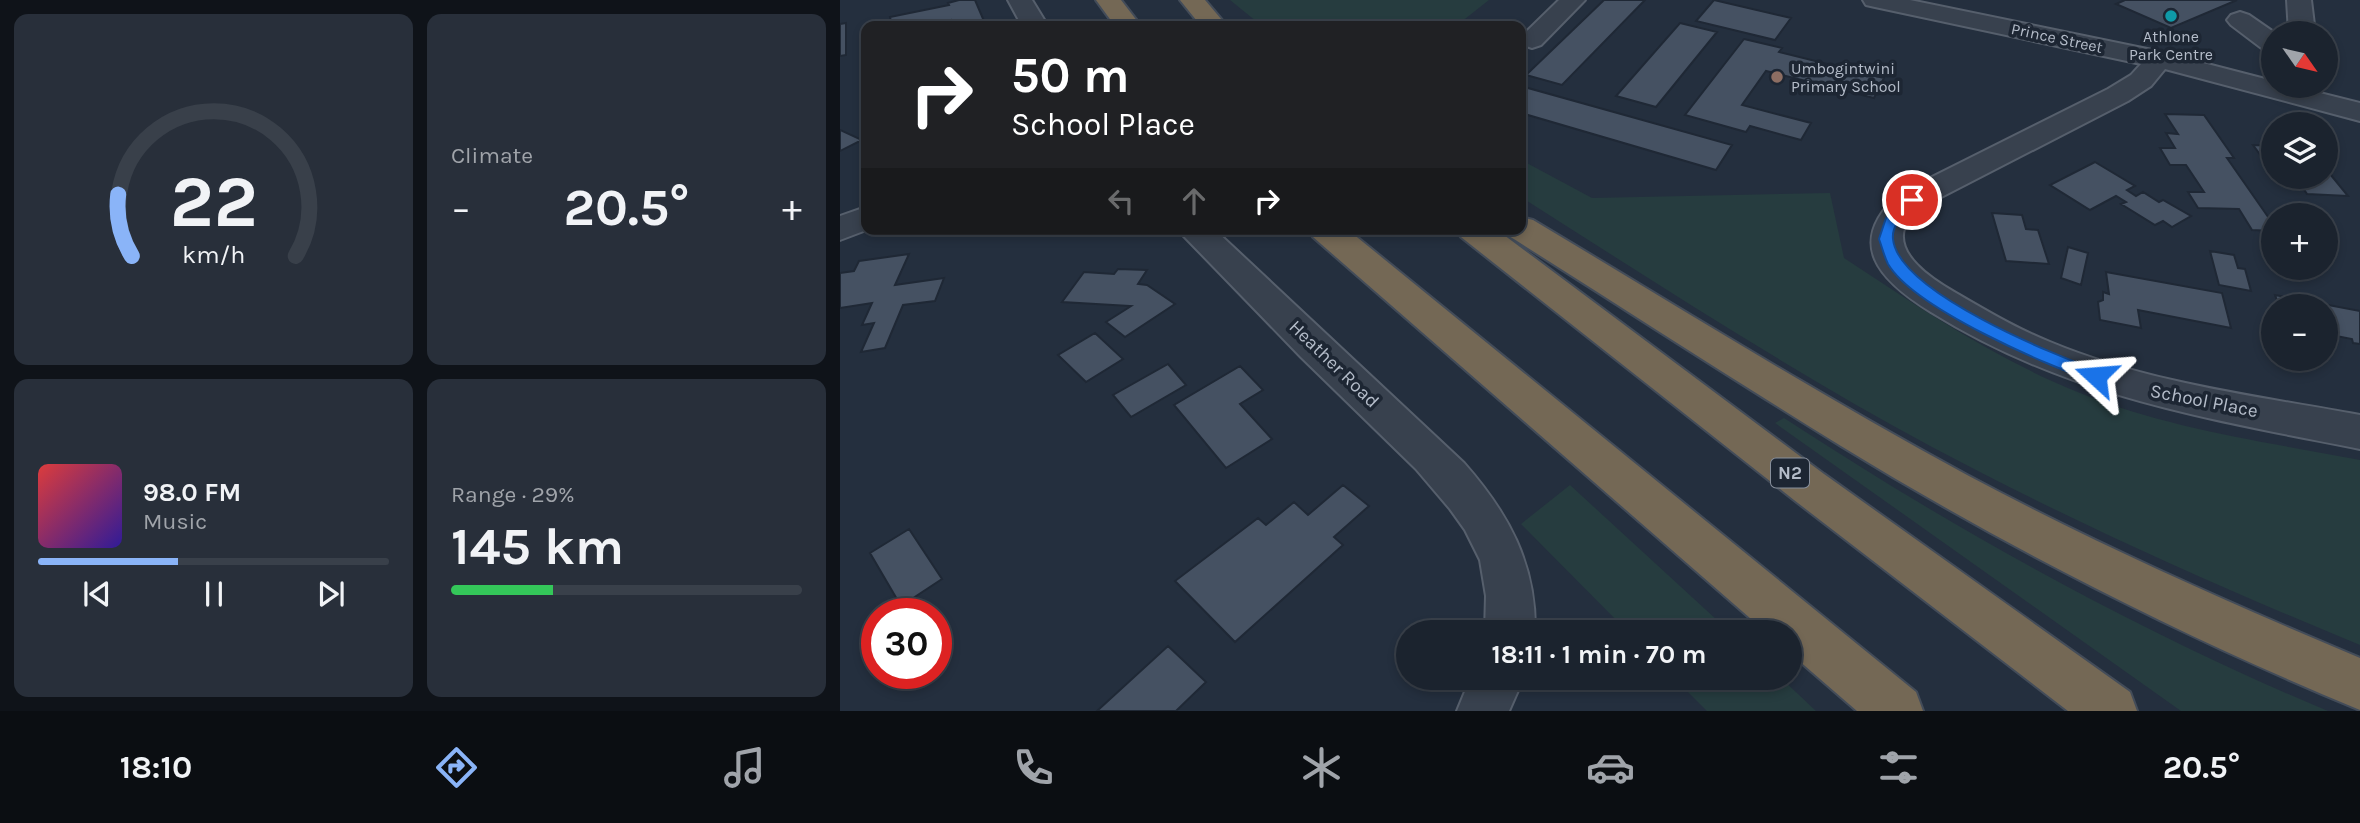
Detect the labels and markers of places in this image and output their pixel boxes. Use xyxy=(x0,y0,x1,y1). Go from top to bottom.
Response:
marker: Athlone Park Centre xyxy=(2163,8,2179,24)
place label: Athlone Park Centre xyxy=(2129,27,2213,64)
place label: Umbogintwini Primary School xyxy=(1791,59,1901,96)
marker: Umbogintwini Primary School xyxy=(1769,69,1785,85)
pin xyxy=(1882,170,1942,230)

